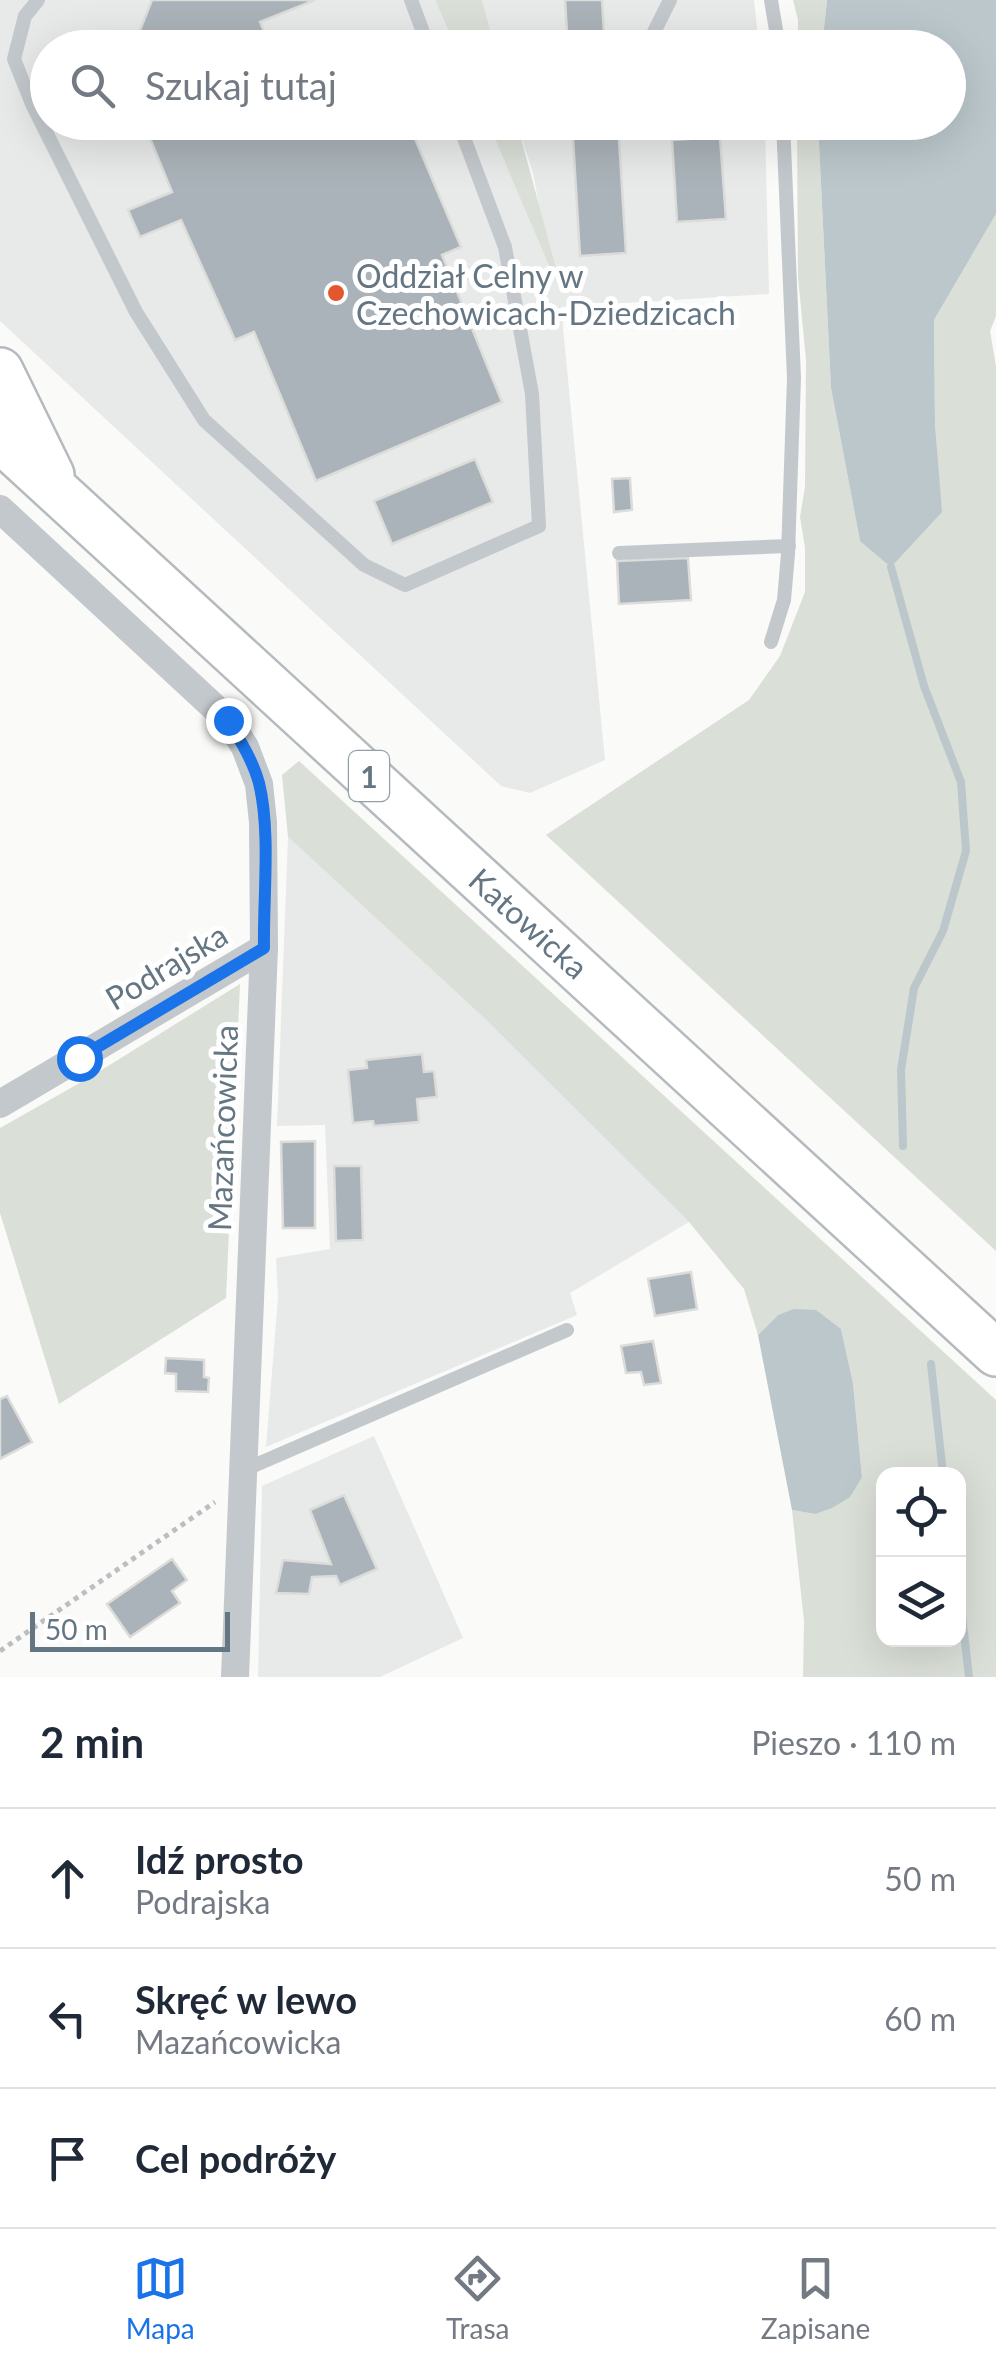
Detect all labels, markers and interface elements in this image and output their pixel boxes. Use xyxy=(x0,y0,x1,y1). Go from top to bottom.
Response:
search box xyxy=(30,30,966,140)
icon: search xyxy=(65,58,120,113)
text: Szukaj tutaj xyxy=(145,62,337,108)
place label: Oddział Celny w Czechowicach-Dziedzicach xyxy=(356,256,736,332)
marker: Oddział Celny w Czechowicach-Dziedzicach xyxy=(325,282,347,304)
route end xyxy=(206,698,252,744)
road number: 1 xyxy=(349,751,389,801)
street label: Katowicka xyxy=(462,860,596,986)
street label: Podrajska xyxy=(98,914,234,1018)
street label: Mazańcowicka xyxy=(199,1024,245,1232)
route start xyxy=(57,1036,103,1082)
map controls xyxy=(876,1467,966,1647)
button: locate xyxy=(876,1467,966,1557)
button: layers xyxy=(876,1557,966,1647)
scale bar xyxy=(30,1607,230,1652)
text: 50 m xyxy=(45,1612,108,1646)
text: 2 min xyxy=(40,1717,144,1767)
text: Pieszo · 110 m xyxy=(751,1723,956,1762)
text: Idź prosto xyxy=(135,1836,304,1882)
icon: ahead xyxy=(40,1851,95,1906)
text: 50 m xyxy=(884,1859,956,1898)
text: Podrajska xyxy=(135,1882,270,1921)
text: Skręć w lewo xyxy=(135,1976,357,2022)
icon: left xyxy=(40,1991,95,2046)
text: 60 m xyxy=(884,1999,956,2038)
text: Mazańcowicka xyxy=(135,2022,342,2061)
icon: arrive xyxy=(40,2131,95,2186)
text: Cel podróży xyxy=(135,2135,336,2181)
tab: Mapa xyxy=(126,2251,195,2345)
tab: Trasa xyxy=(446,2251,509,2345)
tab: Zapisane xyxy=(761,2251,870,2345)

